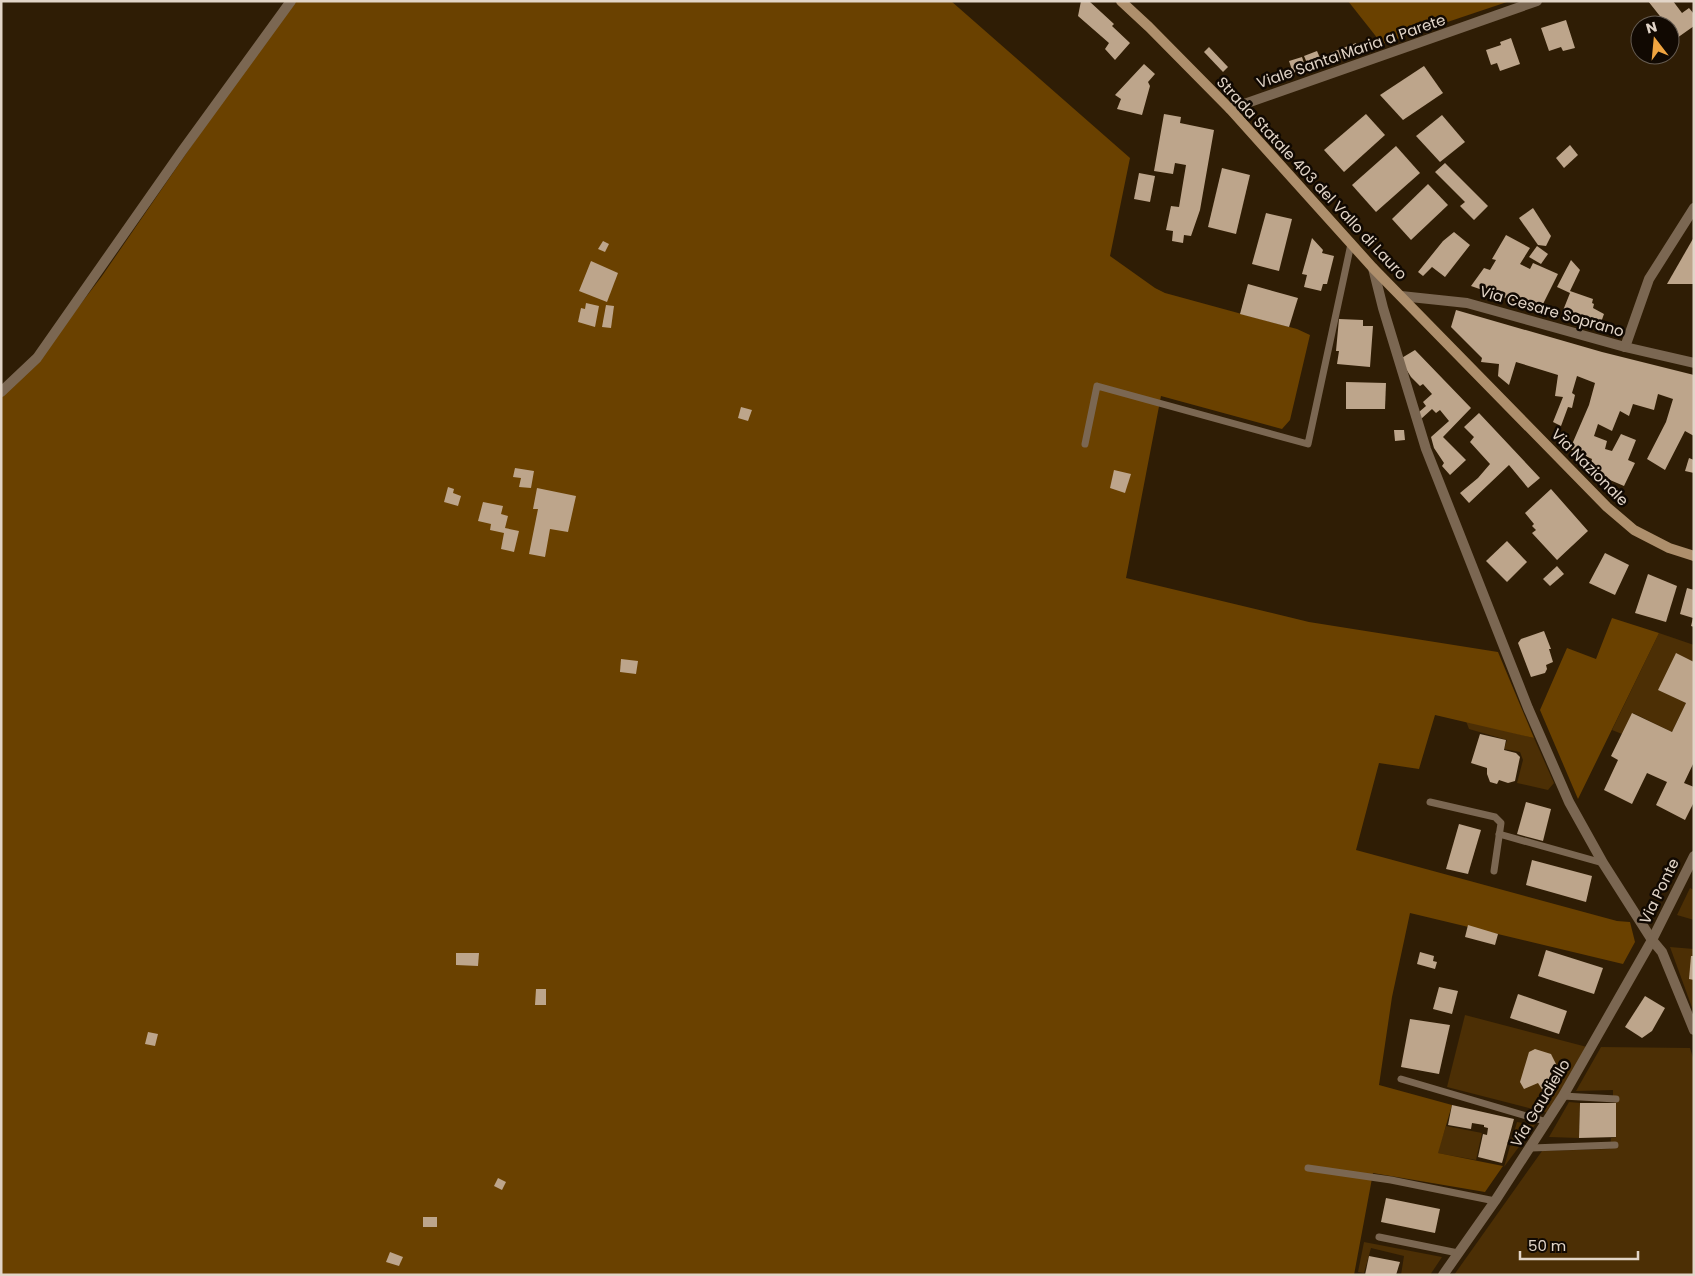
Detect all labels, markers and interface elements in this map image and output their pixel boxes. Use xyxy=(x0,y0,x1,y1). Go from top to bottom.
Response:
street label: Viale Santa Maria a Parete xyxy=(1254,9,1448,93)
north arrow xyxy=(1630,15,1680,65)
text: N xyxy=(1644,16,1659,39)
street label: Strada Statale 403 del Vallo di Lauro xyxy=(1212,72,1412,284)
street label: Via Cesare Soprano xyxy=(1477,280,1627,342)
street label: Via Nazionale xyxy=(1547,424,1633,510)
street label: Via Ponte xyxy=(1634,855,1684,927)
street label: Via Gaudiello xyxy=(1505,1055,1575,1151)
scale bar xyxy=(1520,1228,1638,1260)
text: 50 m xyxy=(1528,1235,1566,1256)

